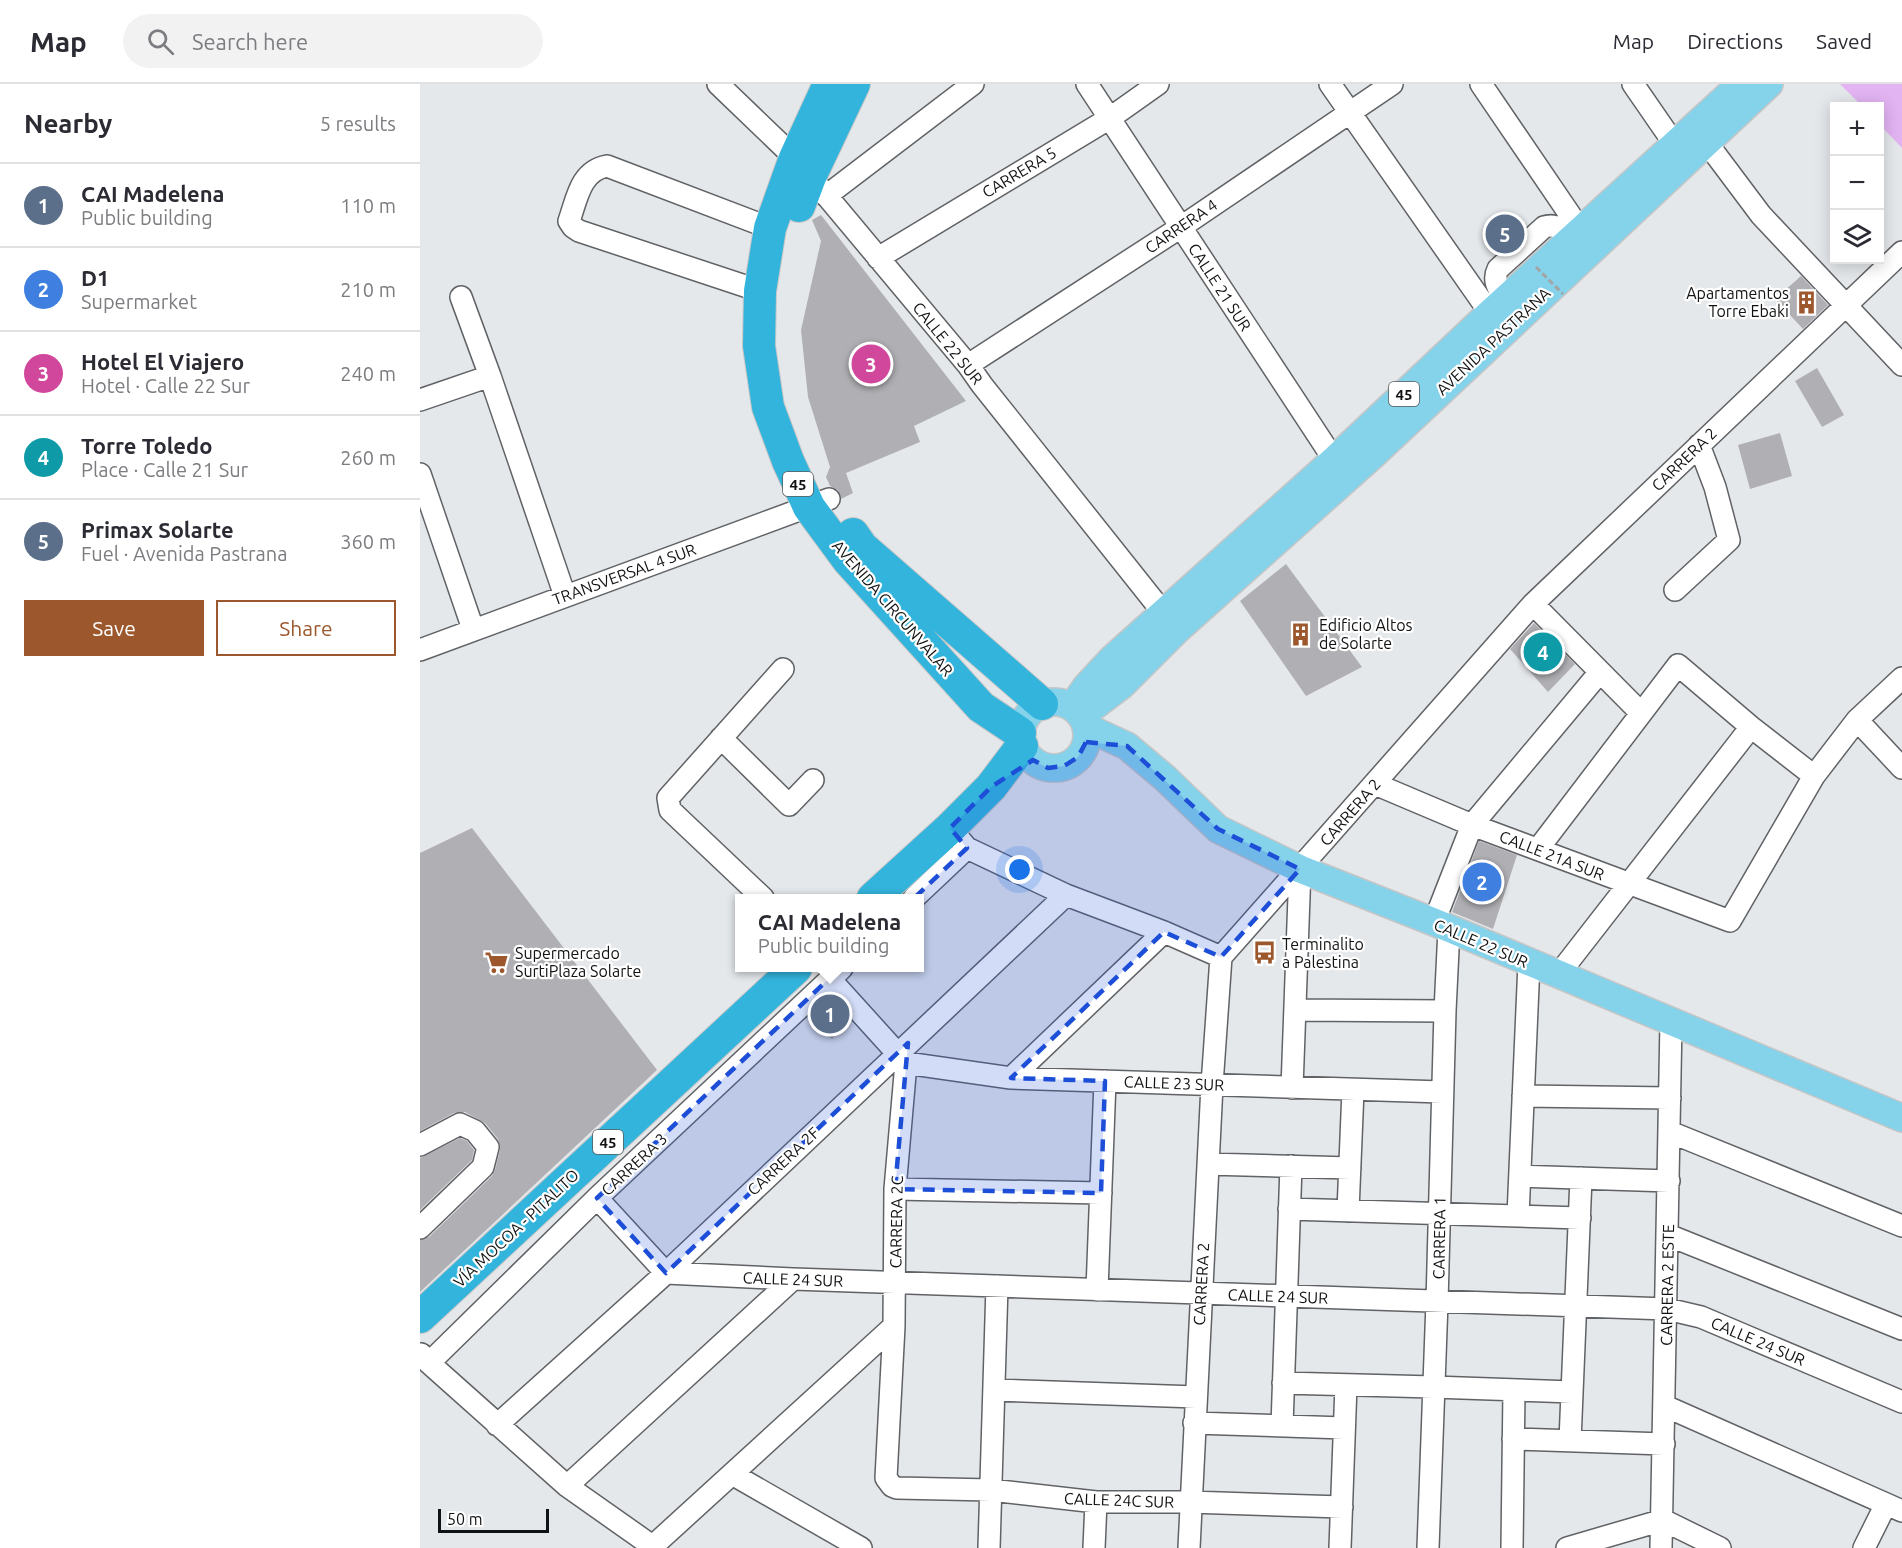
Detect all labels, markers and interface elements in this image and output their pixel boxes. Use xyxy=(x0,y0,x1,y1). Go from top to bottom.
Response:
search box xyxy=(123,14,543,68)
icon: search xyxy=(144,25,177,58)
text: Map xyxy=(30,26,87,57)
text: Search here xyxy=(192,29,308,54)
text: Map xyxy=(1613,29,1654,53)
text: Directions xyxy=(1687,29,1783,53)
text: Saved xyxy=(1816,29,1872,53)
map controls xyxy=(1830,102,1884,264)
button: + xyxy=(1830,102,1884,156)
text: Nearby xyxy=(24,109,112,138)
text: 5 results xyxy=(320,112,396,135)
street label: CARRERA 5 xyxy=(979,143,1059,201)
button: − xyxy=(1830,156,1884,210)
text: CAI Madelena xyxy=(81,181,224,206)
text: 1 xyxy=(38,194,49,217)
text: 110 m xyxy=(340,194,396,217)
street label: CARRERA 4 xyxy=(1142,195,1220,257)
text: Public building xyxy=(81,206,213,229)
button: layers xyxy=(1830,210,1884,264)
pin: 5 xyxy=(1486,212,1524,256)
street label: CALLE 21 SUR xyxy=(1185,240,1255,334)
text: D1 xyxy=(81,265,109,290)
text: 2 xyxy=(38,278,49,301)
text: 210 m xyxy=(340,278,396,301)
street label: AVENIDA PASTRANA xyxy=(1432,283,1554,398)
place label: Apartamentos Torre Ebaki xyxy=(1686,284,1789,320)
building icon: Apartamentos Torre Ebaki xyxy=(1794,289,1820,315)
text: Supermarket xyxy=(81,290,197,313)
street label: CALLE 22 SUR xyxy=(909,298,987,388)
pin: 3 xyxy=(852,342,890,386)
text: Hotel El Viajero xyxy=(81,349,244,374)
text: 3 xyxy=(38,362,49,385)
text: 240 m xyxy=(340,362,396,385)
text: Hotel · Calle 22 Sur xyxy=(81,374,250,397)
road number: 45 xyxy=(1389,382,1419,406)
street label: CARRERA 2 xyxy=(1648,424,1720,494)
text: Torre Toledo xyxy=(81,433,212,458)
text: 4 xyxy=(38,446,49,469)
text: 260 m xyxy=(340,446,396,469)
text: Place · Calle 21 Sur xyxy=(81,458,248,481)
road number: 45 xyxy=(783,472,813,496)
text: Primax Solarte xyxy=(81,517,234,542)
text: 5 xyxy=(38,530,49,553)
text: 360 m xyxy=(340,530,396,553)
street label: AVENIDA CIRCUNVALAR xyxy=(829,536,957,680)
street label: TRANSVERSAL 4 SUR xyxy=(550,540,698,608)
text: Fuel · Avenida Pastrana xyxy=(81,542,287,565)
button: Save xyxy=(24,600,204,656)
button: Share xyxy=(216,600,396,656)
place label: Edificio Altos de Solarte xyxy=(1319,616,1413,652)
building icon: Edificio Altos de Solarte xyxy=(1288,621,1314,647)
pin: 4 xyxy=(1524,630,1562,674)
street label: CARRERA 2 xyxy=(1316,775,1384,849)
street label: CALLE 21A SUR xyxy=(1497,827,1607,883)
your location xyxy=(1005,855,1034,884)
pin: 2 xyxy=(1462,860,1502,904)
popup xyxy=(735,894,924,972)
text: CAI Madelena xyxy=(758,909,901,934)
street label: CALLE 22 SUR xyxy=(1431,915,1531,971)
text: Public building xyxy=(758,934,890,957)
place label: Terminalito a Palestina xyxy=(1282,935,1364,971)
bus stop icon: Terminalito a Palestina xyxy=(1251,940,1277,966)
place label: Supermercado SurtiPlaza Solarte xyxy=(515,944,641,980)
supermarket icon: Supermercado SurtiPlaza Solarte xyxy=(484,949,510,975)
pin: 1 xyxy=(810,992,850,1036)
street label: CALLE 23 SUR xyxy=(1123,1072,1225,1094)
street label: CARRERA 2F xyxy=(743,1123,823,1199)
street label: CARRERA 3 xyxy=(597,1129,671,1199)
road number: 45 xyxy=(593,1130,623,1154)
street label: VÍA MOCOA - PITALITO xyxy=(448,1164,582,1291)
street label: CARRERA 2C xyxy=(886,1175,906,1269)
street label: CARRERA 1 xyxy=(1429,1196,1449,1280)
street label: CARRERA 2 ESTE xyxy=(1657,1224,1677,1346)
street label: CARRERA 2 xyxy=(1190,1242,1212,1326)
street label: CALLE 24 SUR xyxy=(742,1268,844,1290)
street label: CALLE 24 SUR xyxy=(1227,1285,1329,1307)
street label: CALLE 24 SUR xyxy=(1708,1313,1808,1369)
street label: CALLE 24C SUR xyxy=(1064,1489,1174,1511)
scale bar xyxy=(438,1506,549,1534)
text: 50 m xyxy=(447,1510,483,1528)

